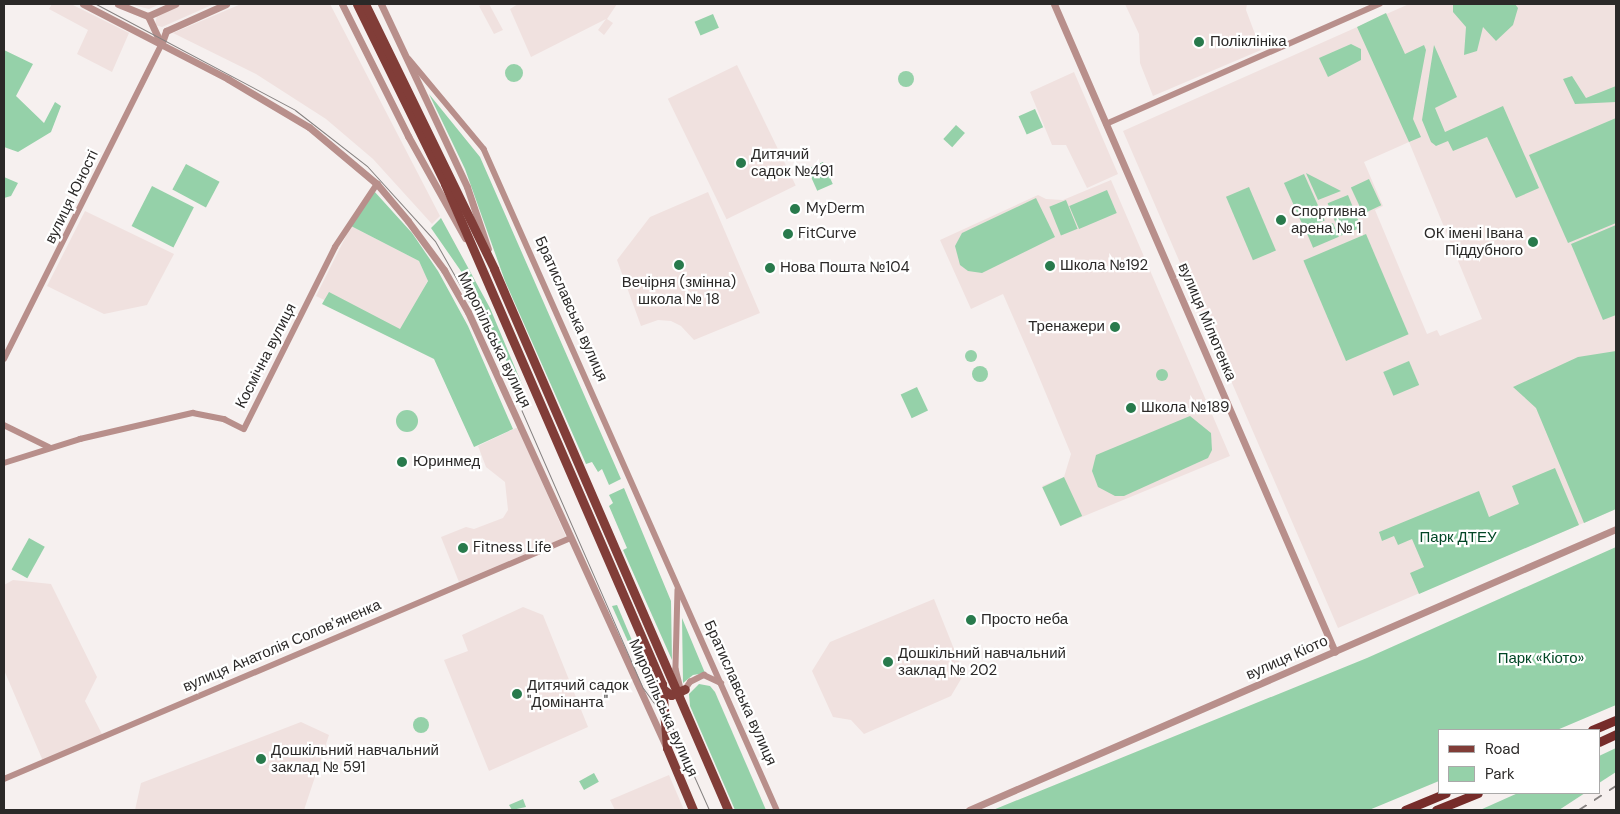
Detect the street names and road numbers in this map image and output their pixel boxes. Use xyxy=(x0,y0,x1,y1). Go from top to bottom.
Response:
street label: вулиця Юності xyxy=(42,147,102,247)
street label: Братиславська вулиця xyxy=(531,234,611,384)
street label: вулиця Мілютенка xyxy=(1174,260,1240,384)
street label: Миропільська вулиця xyxy=(453,269,535,411)
street label: Космічна вулиця xyxy=(232,301,300,411)
street label: вулиця Анатолія Соловʼяненка xyxy=(180,596,384,696)
street label: Братиславська вулиця xyxy=(700,618,780,768)
street label: вулиця Кіото xyxy=(1243,632,1331,684)
street label: Миропільська вулиця xyxy=(625,636,701,780)

